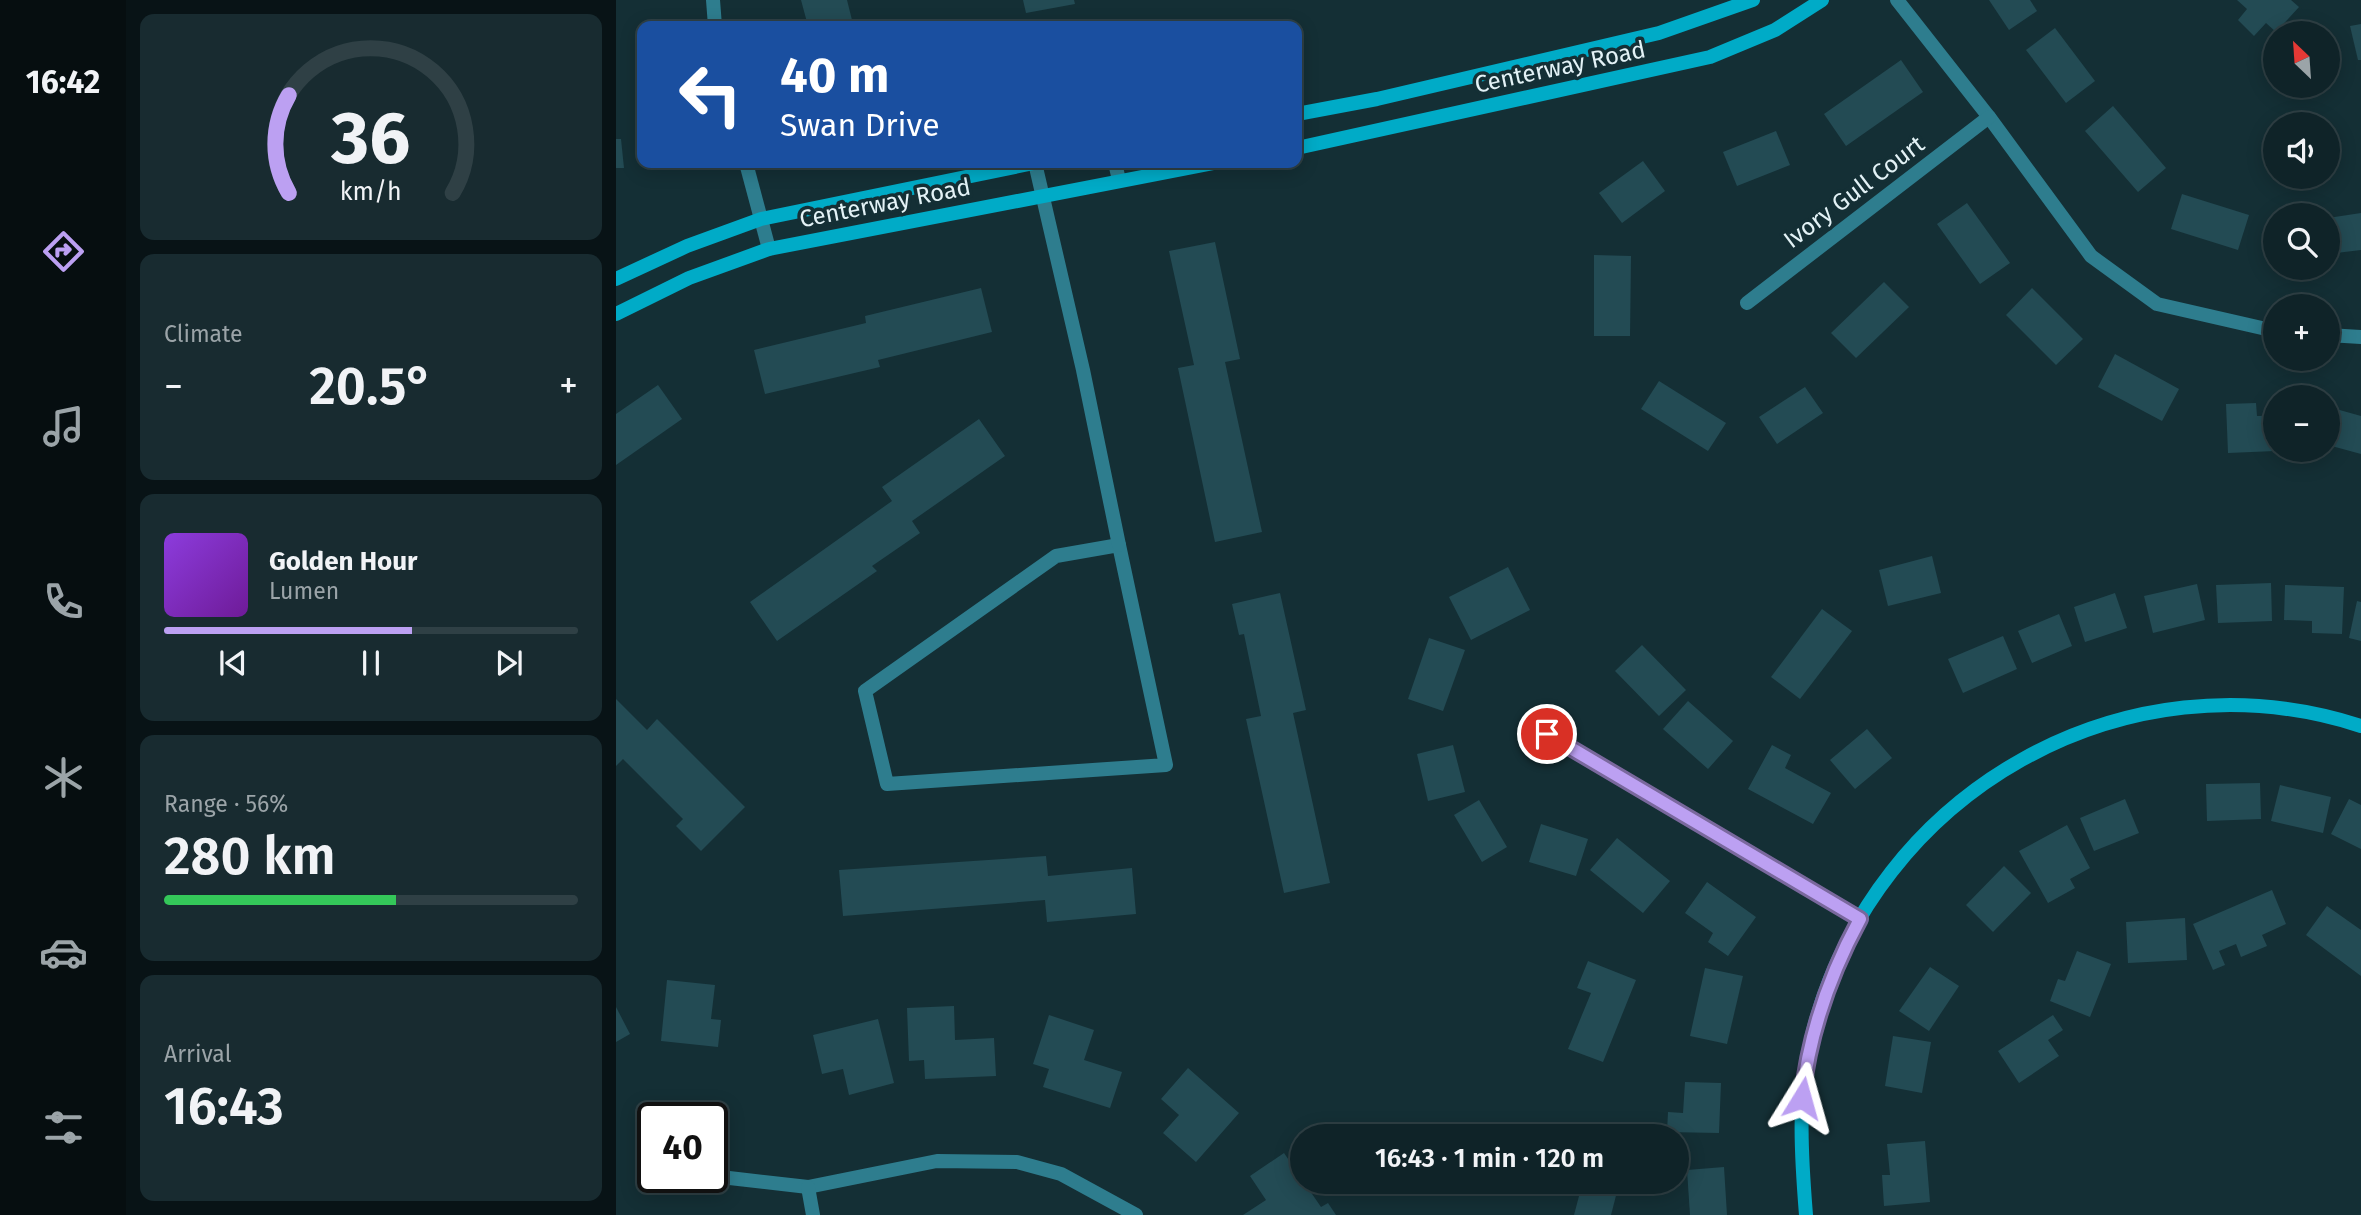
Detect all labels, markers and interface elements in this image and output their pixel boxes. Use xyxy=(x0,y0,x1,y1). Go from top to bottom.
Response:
north arrow xyxy=(2263,21,2340,98)
map controls xyxy=(2263,21,2340,462)
street label: Centerway Road xyxy=(1472,35,1648,99)
text: 40 m xyxy=(780,46,889,105)
icon: left xyxy=(665,49,756,140)
text: 16:42 xyxy=(26,63,100,101)
text: 36 xyxy=(331,95,410,182)
text: Swan Drive xyxy=(780,106,940,144)
button: sound xyxy=(2263,112,2340,189)
street label: Ivory Gull Court xyxy=(1778,130,1930,254)
street label: Centerway Road xyxy=(797,173,973,233)
text: km/h xyxy=(340,177,402,207)
button: search xyxy=(2263,203,2340,280)
icon: directions xyxy=(39,227,88,276)
button: + xyxy=(2263,294,2340,371)
text: Climate xyxy=(164,320,243,348)
text: 20.5° xyxy=(309,355,433,418)
text: − xyxy=(164,363,183,409)
text: + xyxy=(559,363,578,409)
button: − xyxy=(2263,385,2340,462)
icon: music xyxy=(39,402,88,451)
text: Golden Hour xyxy=(269,546,417,577)
icon: phone xyxy=(39,577,88,626)
text: Lumen xyxy=(269,577,339,605)
icon: previous xyxy=(214,644,252,682)
icon: pause xyxy=(352,644,390,682)
icon: next xyxy=(490,644,528,682)
pin xyxy=(1517,704,1577,764)
icon: arrive xyxy=(1528,715,1566,753)
icon: climate xyxy=(39,753,88,802)
text: Range · 56% xyxy=(164,790,288,818)
text: 280 km xyxy=(164,825,336,888)
icon: car xyxy=(39,928,88,977)
text: Arrival xyxy=(164,1040,231,1068)
position arrow xyxy=(1765,1061,1839,1135)
text: 16:43 xyxy=(164,1075,284,1138)
speed limit sign: 40 xyxy=(637,1102,728,1193)
icon: filters xyxy=(39,1103,88,1152)
text: 16:43 · 1 min · 120 m xyxy=(1375,1143,1604,1174)

